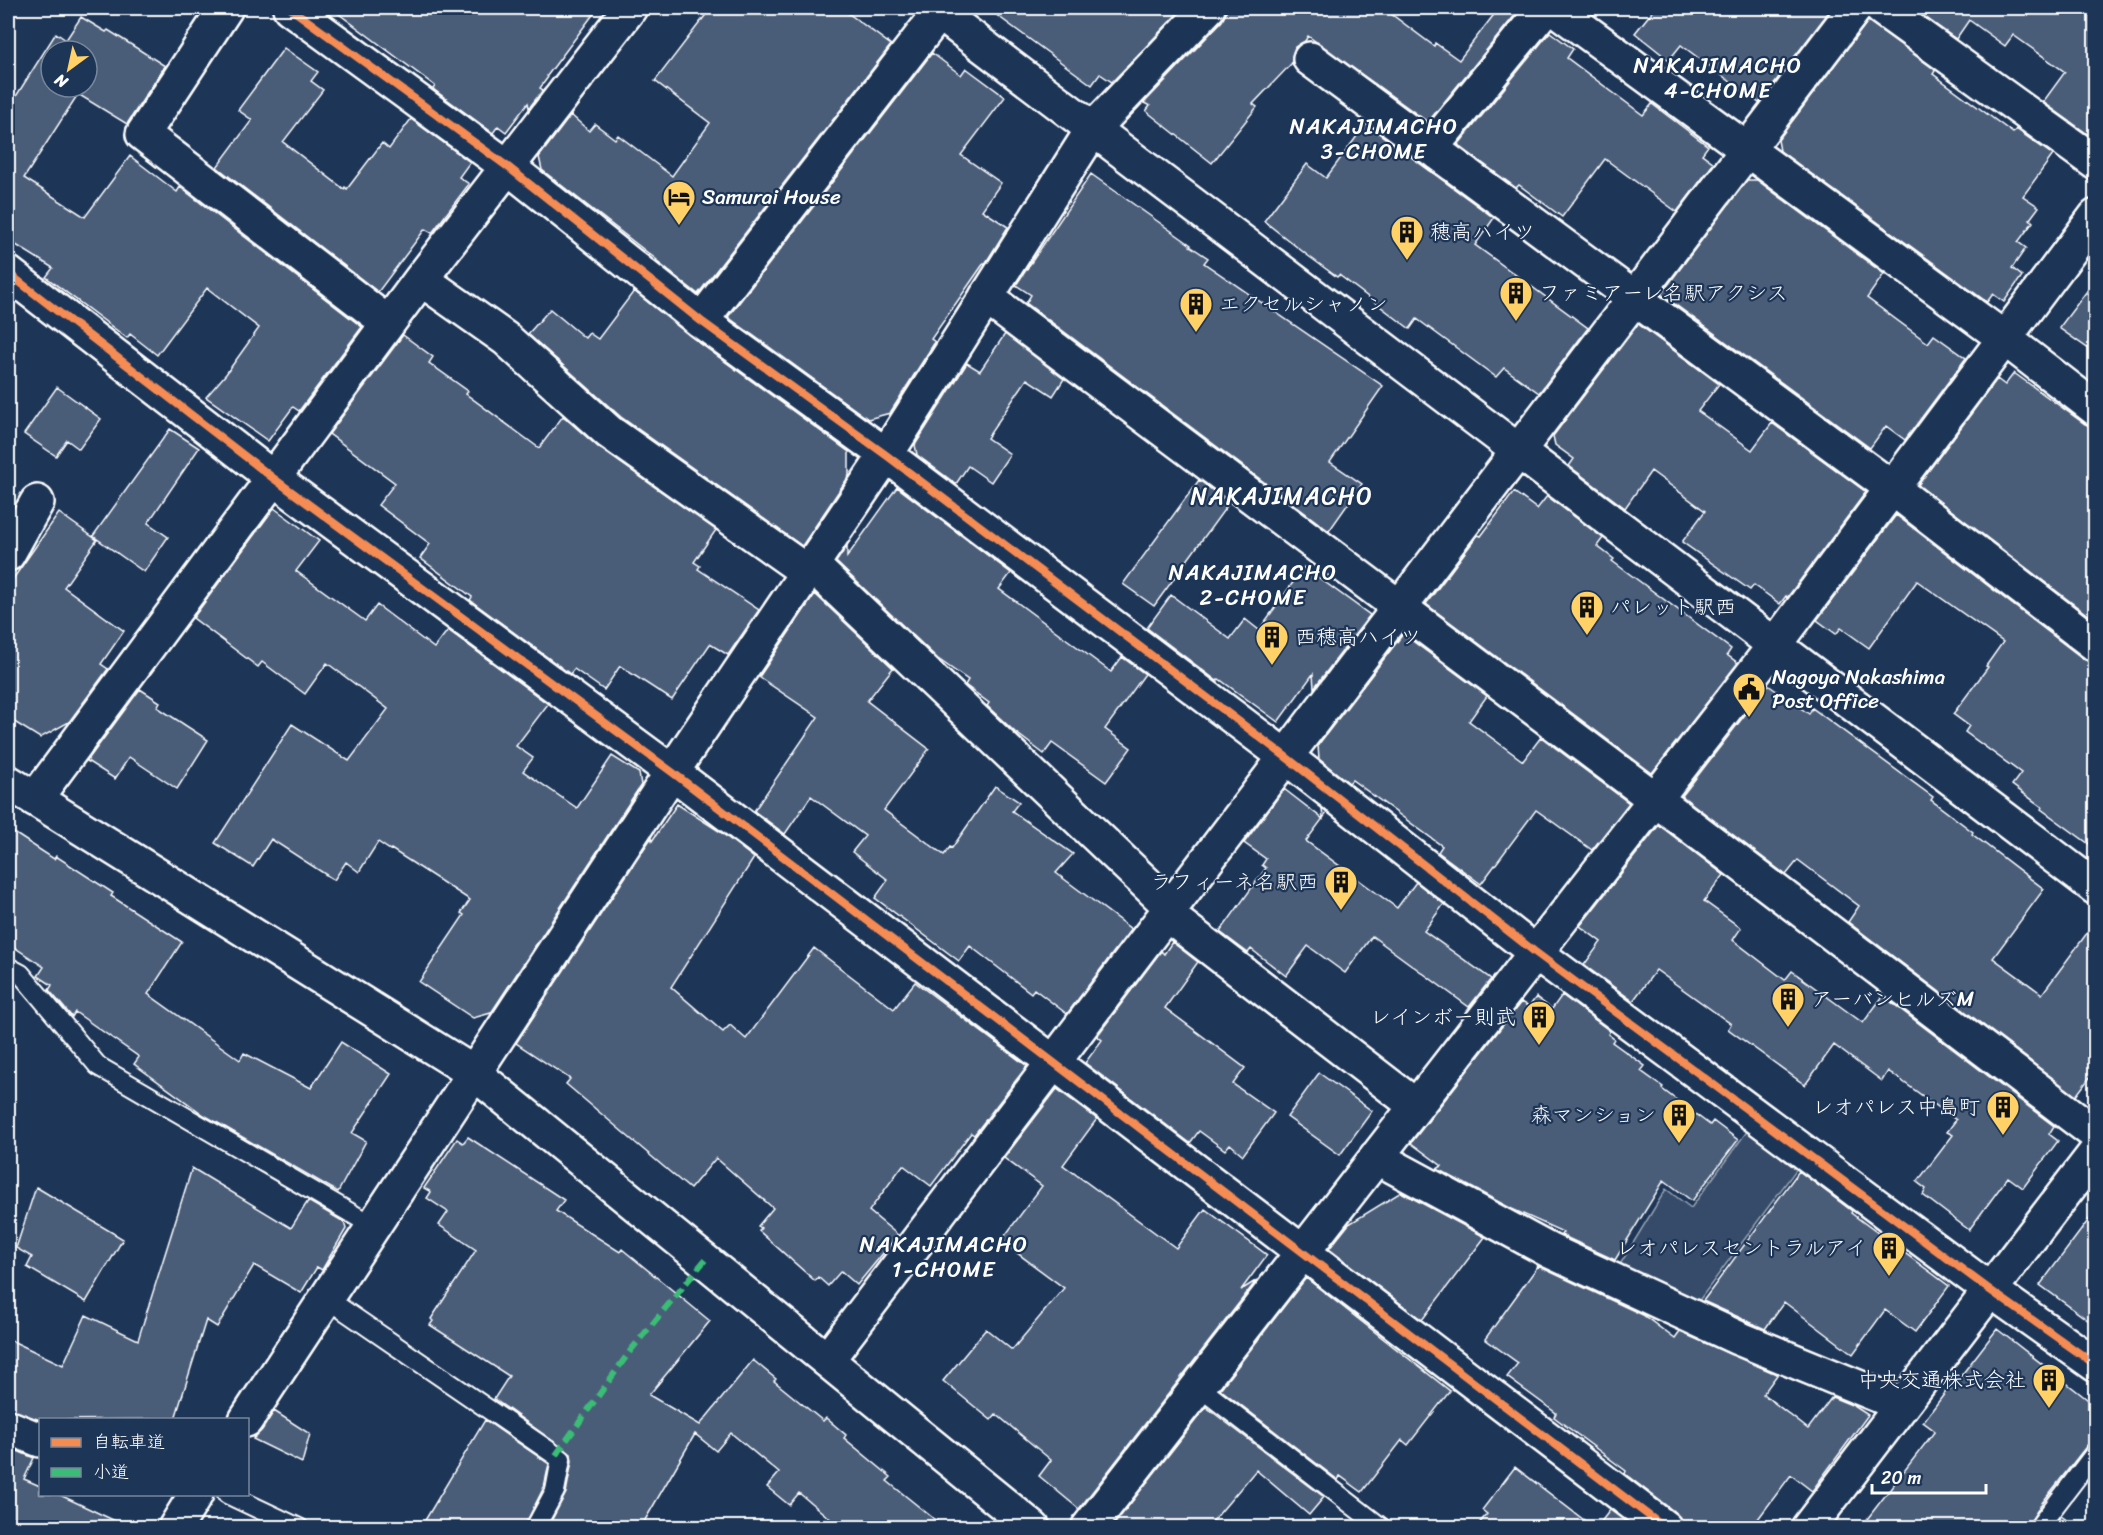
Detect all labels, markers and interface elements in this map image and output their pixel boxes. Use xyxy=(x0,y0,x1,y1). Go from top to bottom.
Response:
north arrow xyxy=(39,39,99,99)
district label: NAKAJIMACHO 4-CHOME xyxy=(1634,46,1802,110)
text: N xyxy=(48,65,74,97)
district label: NAKAJIMACHO 3-CHOME xyxy=(1290,107,1458,171)
place label: Samurai House xyxy=(702,178,841,216)
hotel icon: Samurai House xyxy=(661,179,697,226)
place label: 穂高ハイツ xyxy=(1430,213,1535,251)
building icon: 穂高ハイツ xyxy=(1389,214,1425,261)
place label: ファミアーレ名駅アクシス xyxy=(1539,274,1788,312)
building icon: ファミアーレ名駅アクシス xyxy=(1498,275,1534,322)
place label: エクセルシャノン xyxy=(1219,285,1388,323)
building icon: エクセルシャノン xyxy=(1178,286,1214,333)
district label: NAKAJIMACHO xyxy=(1191,475,1373,517)
district label: NAKAJIMACHO 2-CHOME xyxy=(1169,553,1337,617)
place label: パレット駅西 xyxy=(1610,588,1736,626)
building icon: パレット駅西 xyxy=(1569,589,1605,636)
place label: 西穂高ハイツ xyxy=(1295,618,1421,656)
building icon: 西穂高ハイツ xyxy=(1254,619,1290,666)
place label: Nagoya Nakashima Post Office xyxy=(1772,658,1946,720)
public building icon: Nagoya Nakashima Post Office xyxy=(1731,671,1767,718)
place label: ラフィーネ名駅西 xyxy=(1151,863,1318,901)
building icon: ラフィーネ名駅西 xyxy=(1323,864,1359,911)
place label: アーバンヒルズM xyxy=(1811,980,1974,1018)
building icon: アーバンヒルズM xyxy=(1770,981,1806,1028)
place label: レインボー則武 xyxy=(1370,998,1516,1036)
building icon: レインボー則武 xyxy=(1521,999,1557,1046)
place label: レオパレス中島町 xyxy=(1812,1088,1980,1126)
building icon: レオパレス中島町 xyxy=(1985,1089,2021,1136)
place label: 森マンション xyxy=(1531,1096,1656,1134)
building icon: 森マンション xyxy=(1661,1097,1697,1144)
district label: NAKAJIMACHO 1-CHOME xyxy=(860,1225,1028,1289)
place label: レオパレスセントラルアイ xyxy=(1616,1229,1866,1267)
building icon: レオパレスセントラルアイ xyxy=(1871,1230,1907,1277)
place label: 中央交通株式会社 xyxy=(1858,1361,2026,1399)
building icon: 中央交通株式会社 xyxy=(2031,1362,2067,1409)
legend xyxy=(39,1418,249,1496)
text: 自転車道 xyxy=(93,1426,165,1458)
text: 小道 xyxy=(93,1456,129,1488)
scale bar xyxy=(1872,1457,1986,1495)
text: 20 m xyxy=(1881,1462,1921,1494)

